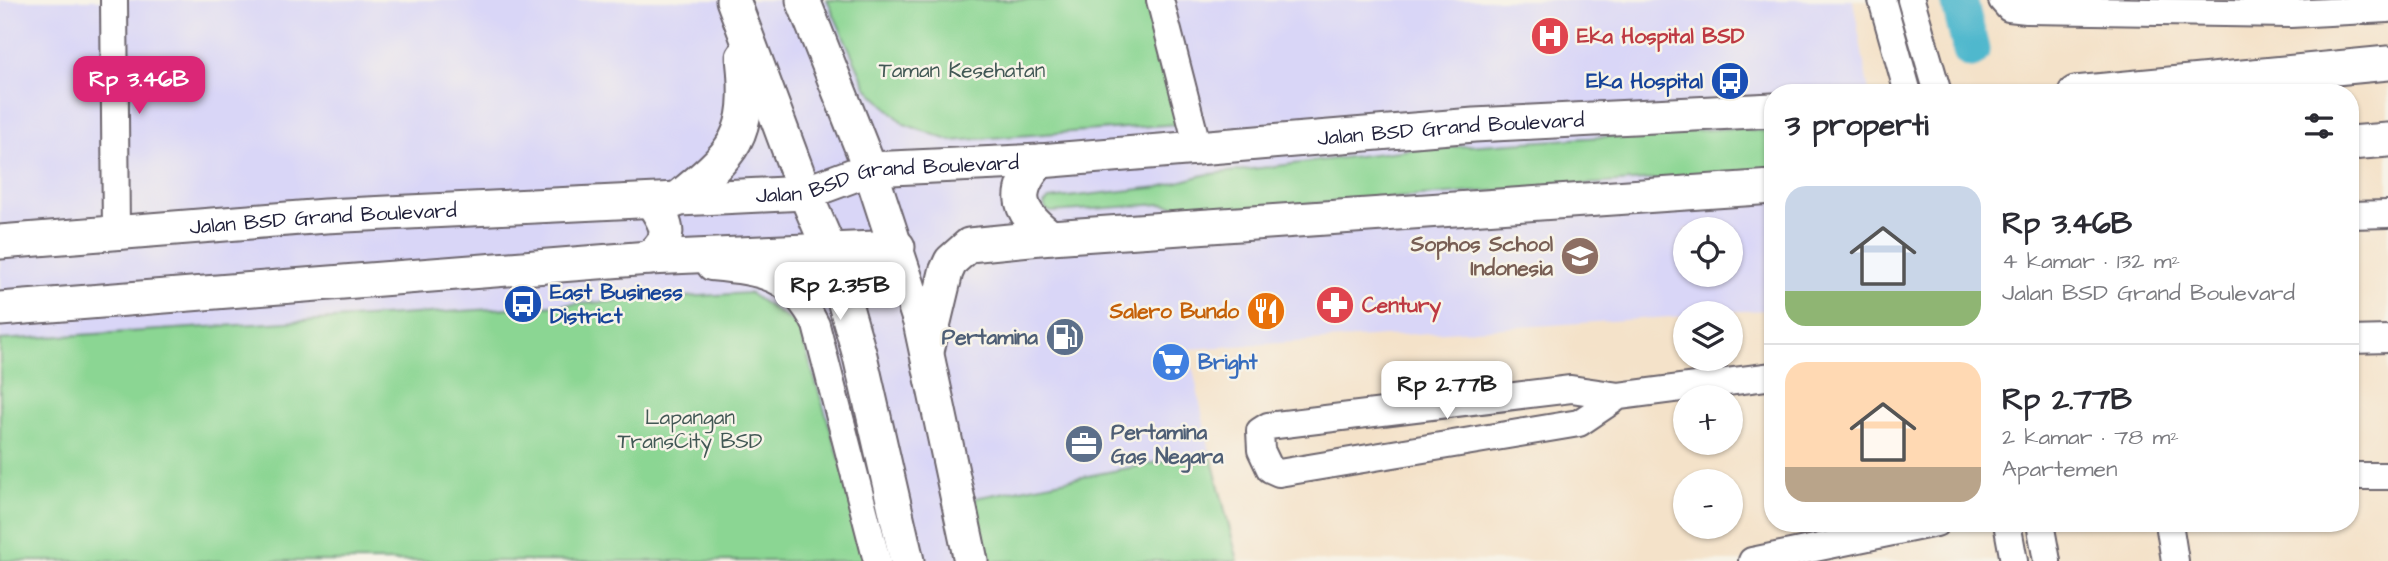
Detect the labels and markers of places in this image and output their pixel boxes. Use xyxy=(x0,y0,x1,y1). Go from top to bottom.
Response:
hospital icon: Eka Hospital BSD xyxy=(1529,15,1571,57)
place label: Eka Hospital BSD xyxy=(1577,22,1745,52)
pin: Rp 3.46B xyxy=(67,57,211,116)
bus stop icon: Eka Hospital xyxy=(1709,60,1751,102)
place label: Eka Hospital xyxy=(1586,67,1704,97)
place label: Sophos School Indonesia xyxy=(1410,230,1554,283)
school or university icon: Sophos School Indonesia xyxy=(1559,235,1601,277)
pin: Rp 2.35B xyxy=(768,262,912,322)
place label: East Business District xyxy=(550,278,683,331)
bus stop icon: East Business District xyxy=(502,283,544,325)
pharmacy icon: Century xyxy=(1314,284,1356,326)
restaurant icon: Salero Bundo xyxy=(1245,290,1287,332)
place label: Century xyxy=(1362,291,1441,323)
place label: Salero Bundo xyxy=(1109,297,1239,326)
fuel station icon: Pertamina xyxy=(1044,316,1086,358)
place label: Pertamina xyxy=(942,323,1038,352)
supermarket icon: Bright xyxy=(1150,341,1192,383)
place label: Bright xyxy=(1198,348,1258,379)
pin: Rp 2.77B xyxy=(1375,362,1519,421)
place label: Pertamina Gas Negara xyxy=(1111,418,1224,473)
office icon: Pertamina Gas Negara xyxy=(1063,423,1105,465)

